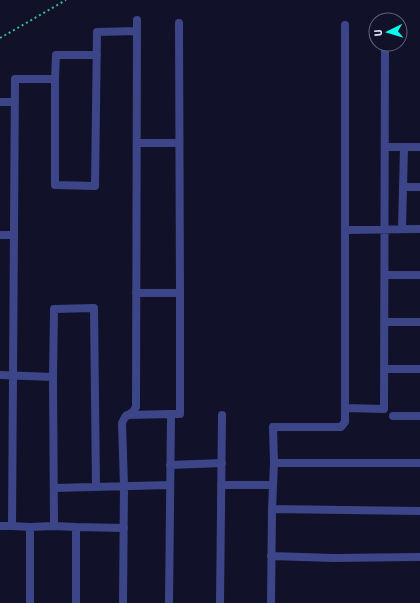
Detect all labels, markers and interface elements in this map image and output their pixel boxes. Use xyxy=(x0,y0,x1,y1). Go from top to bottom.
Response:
north arrow xyxy=(368,12,408,52)
text: U xyxy=(372,29,384,37)

